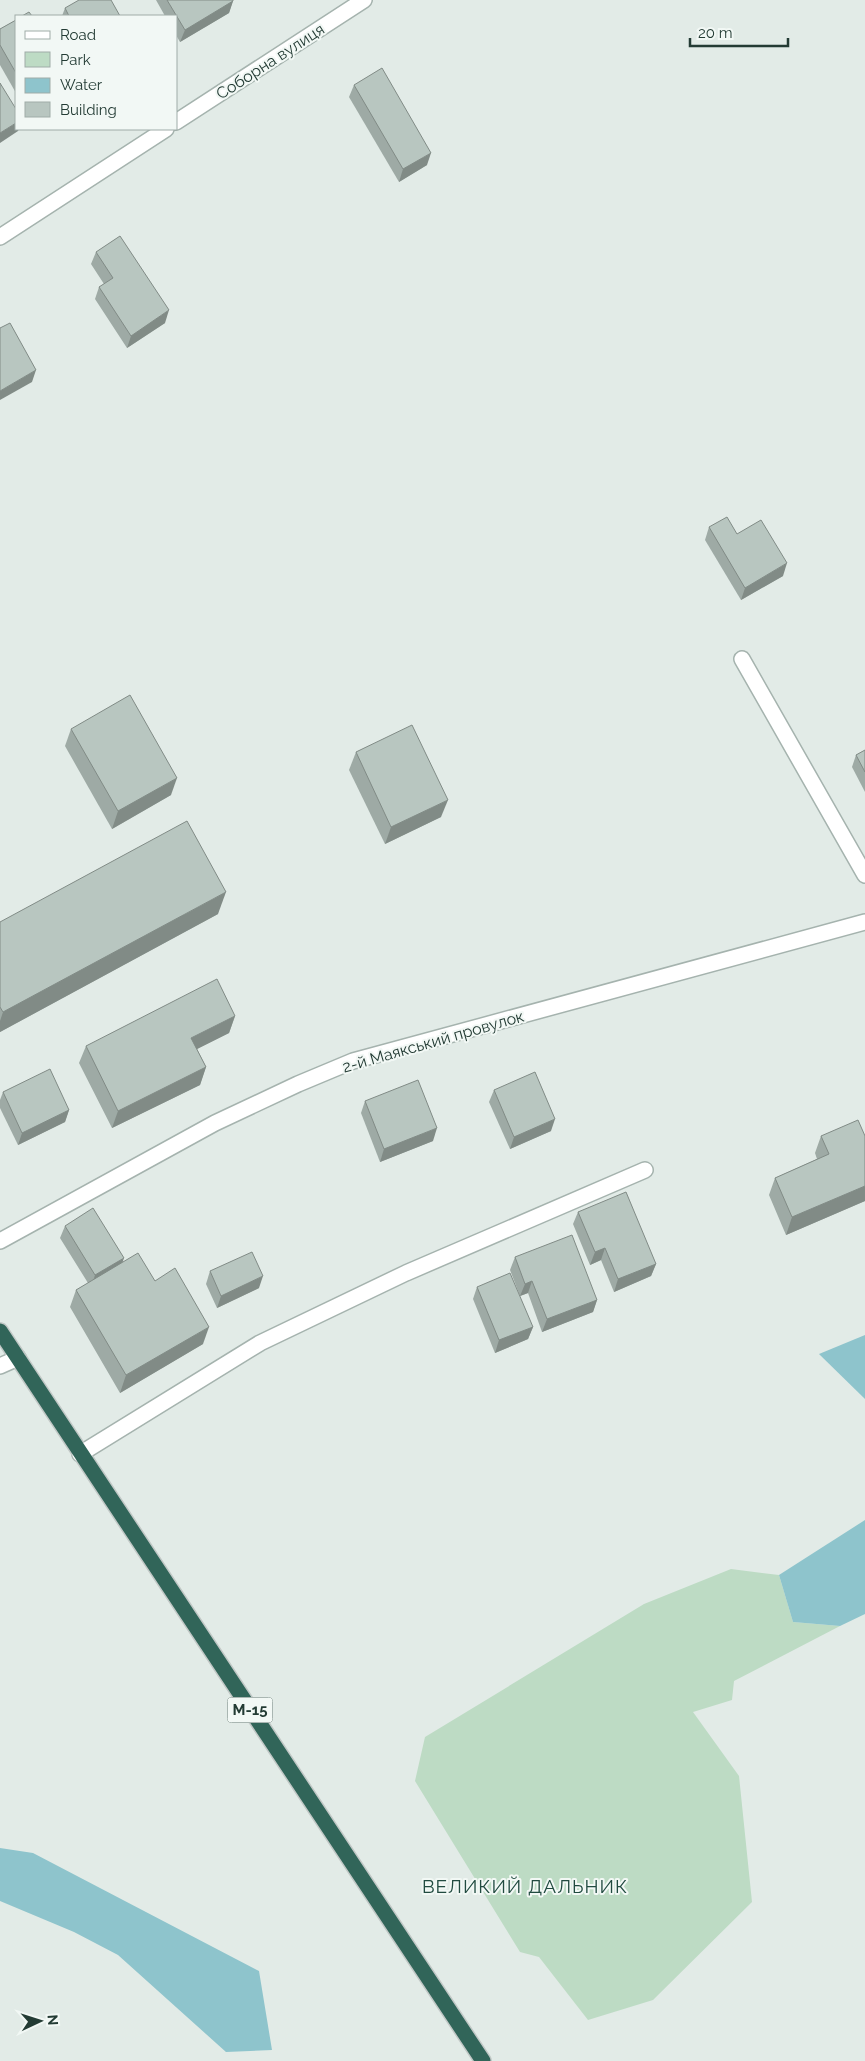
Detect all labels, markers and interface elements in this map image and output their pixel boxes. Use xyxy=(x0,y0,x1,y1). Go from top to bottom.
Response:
legend xyxy=(15,15,178,130)
scale bar xyxy=(690,15,788,47)
street label: Соборна вулиця xyxy=(213,19,328,103)
text: 20 m xyxy=(698,24,733,42)
text: Road xyxy=(60,26,96,44)
text: Park xyxy=(60,51,91,69)
text: Water xyxy=(60,76,103,94)
text: Building xyxy=(60,101,117,119)
street label: 2-й Маякський провулок xyxy=(340,1006,526,1077)
road number: М-15 xyxy=(228,1698,272,1722)
district label: ВЕЛИКИЙ ДАЛЬНИК xyxy=(422,1875,628,1897)
north arrow xyxy=(15,1996,65,2046)
text: N xyxy=(45,2014,61,2026)

